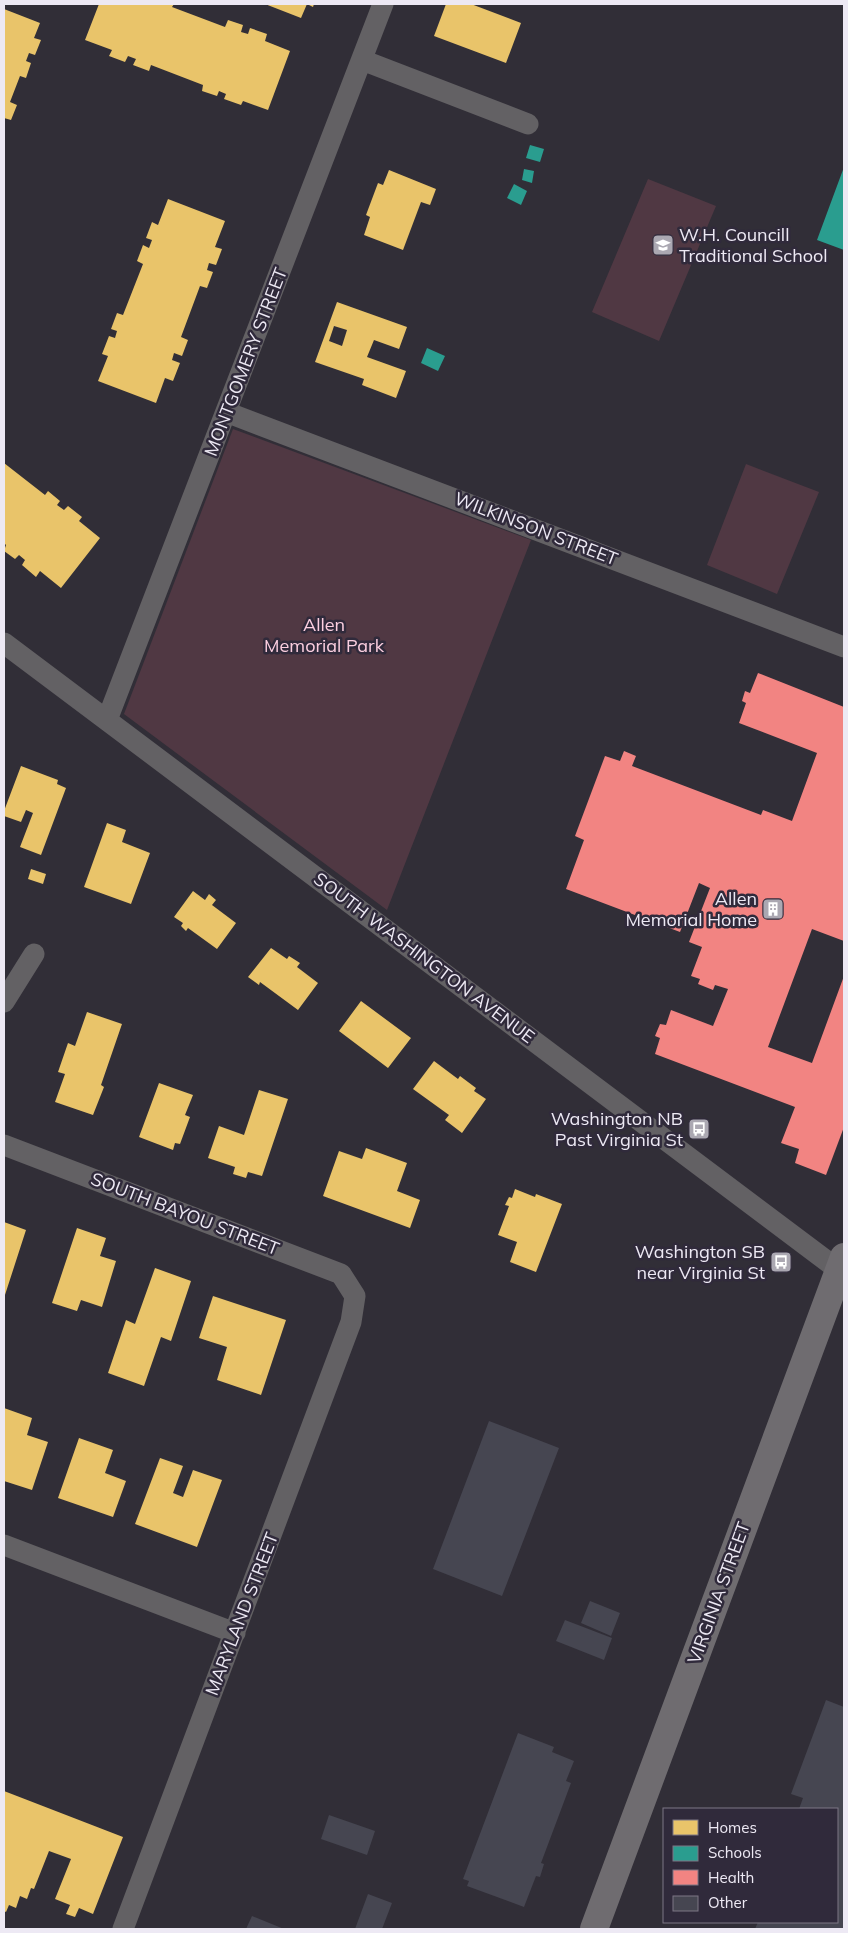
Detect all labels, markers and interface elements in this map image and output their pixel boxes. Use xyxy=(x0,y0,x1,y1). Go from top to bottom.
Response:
place label: W.H. Councill Traditional School xyxy=(679,223,828,267)
school or university icon: W.H. Councill Traditional School xyxy=(651,233,675,257)
street label: MONTGOMERY STREET xyxy=(199,264,292,459)
street label: WILKINSON STREET xyxy=(451,487,621,570)
park label: Allen Memorial Park xyxy=(264,613,385,657)
street label: SOUTH WASHINGTON AVENUE xyxy=(309,867,539,1048)
place label: Allen Memorial Home xyxy=(625,887,757,931)
building icon: Allen Memorial Home xyxy=(761,897,785,921)
place label: Washington NB Past Virginia St xyxy=(551,1107,683,1151)
bus stop icon: Washington NB Past Virginia St xyxy=(687,1117,711,1141)
street label: SOUTH BAYOU STREET xyxy=(88,1167,283,1260)
place label: Washington SB near Virginia St xyxy=(635,1240,765,1284)
bus stop icon: Washington SB near Virginia St xyxy=(769,1250,793,1274)
street label: VIRGINIA STREET xyxy=(682,1519,755,1667)
street label: MARYLAND STREET xyxy=(200,1529,283,1698)
legend xyxy=(663,1808,838,1923)
text: Homes xyxy=(708,1818,757,1837)
text: Schools xyxy=(708,1843,762,1862)
text: Health xyxy=(708,1868,754,1887)
text: Other xyxy=(708,1893,748,1912)

